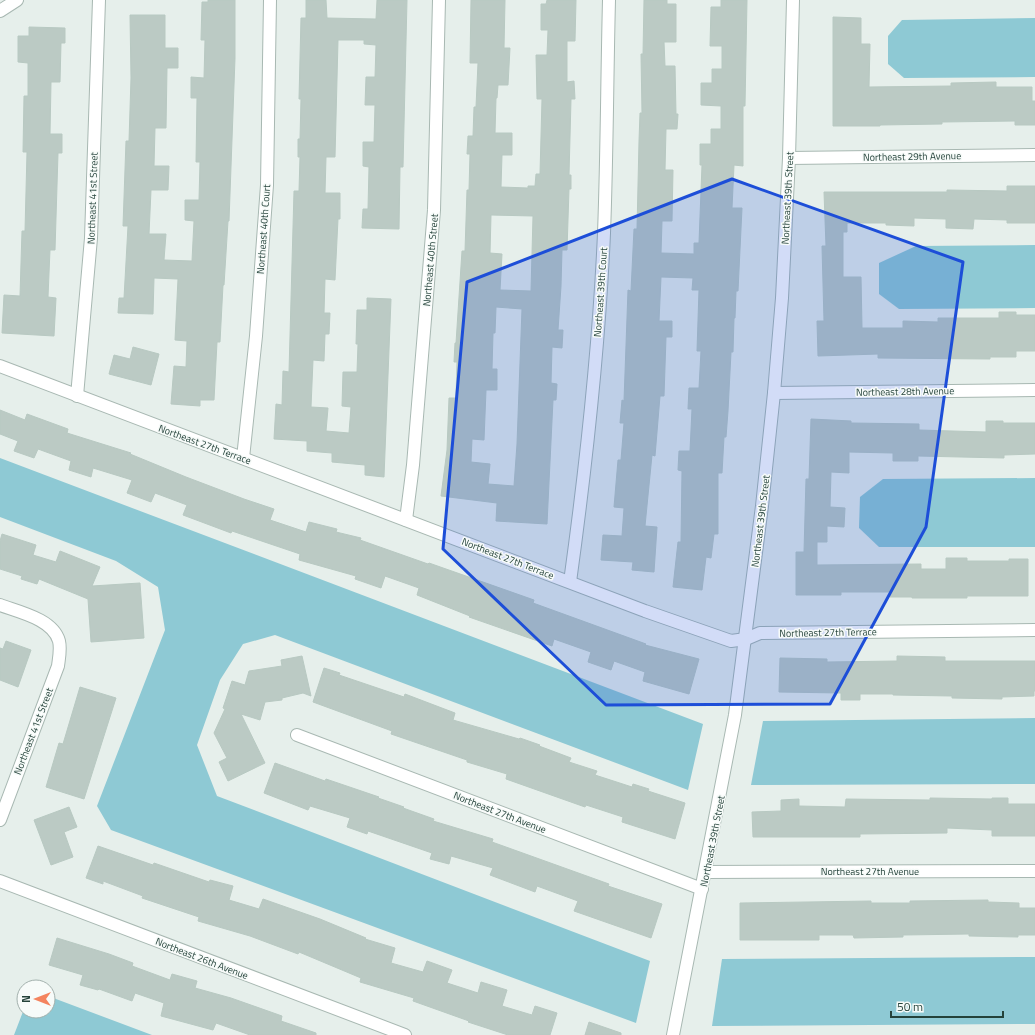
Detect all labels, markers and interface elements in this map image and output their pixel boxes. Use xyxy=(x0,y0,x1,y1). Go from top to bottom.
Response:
street label: Northeast 29th Avenue xyxy=(863,148,961,165)
street label: Northeast 41st Street xyxy=(83,151,102,244)
street label: Northeast 39th Street xyxy=(778,151,797,245)
street label: Northeast 40th Court xyxy=(253,183,274,274)
street label: Northeast 40th Street xyxy=(419,213,442,307)
street label: Northeast 39th Court xyxy=(590,246,611,337)
street label: Northeast 28th Avenue xyxy=(856,383,954,400)
street label: Northeast 27th Terrace xyxy=(156,421,253,468)
street label: Northeast 39th Street xyxy=(747,474,774,568)
street label: Northeast 27th Terrace xyxy=(460,534,556,583)
street label: Northeast 27th Terrace xyxy=(779,624,877,641)
street label: Northeast 41st Street xyxy=(10,685,57,777)
street label: Northeast 27th Avenue xyxy=(451,788,548,837)
street label: Northeast 39th Street xyxy=(696,794,729,888)
street label: Northeast 27th Avenue xyxy=(821,864,919,879)
street label: Northeast 26th Avenue xyxy=(153,934,250,983)
north arrow xyxy=(16,979,56,1019)
scale bar xyxy=(891,993,1003,1019)
text: N xyxy=(18,995,34,1003)
text: 50 m xyxy=(897,997,923,1016)

